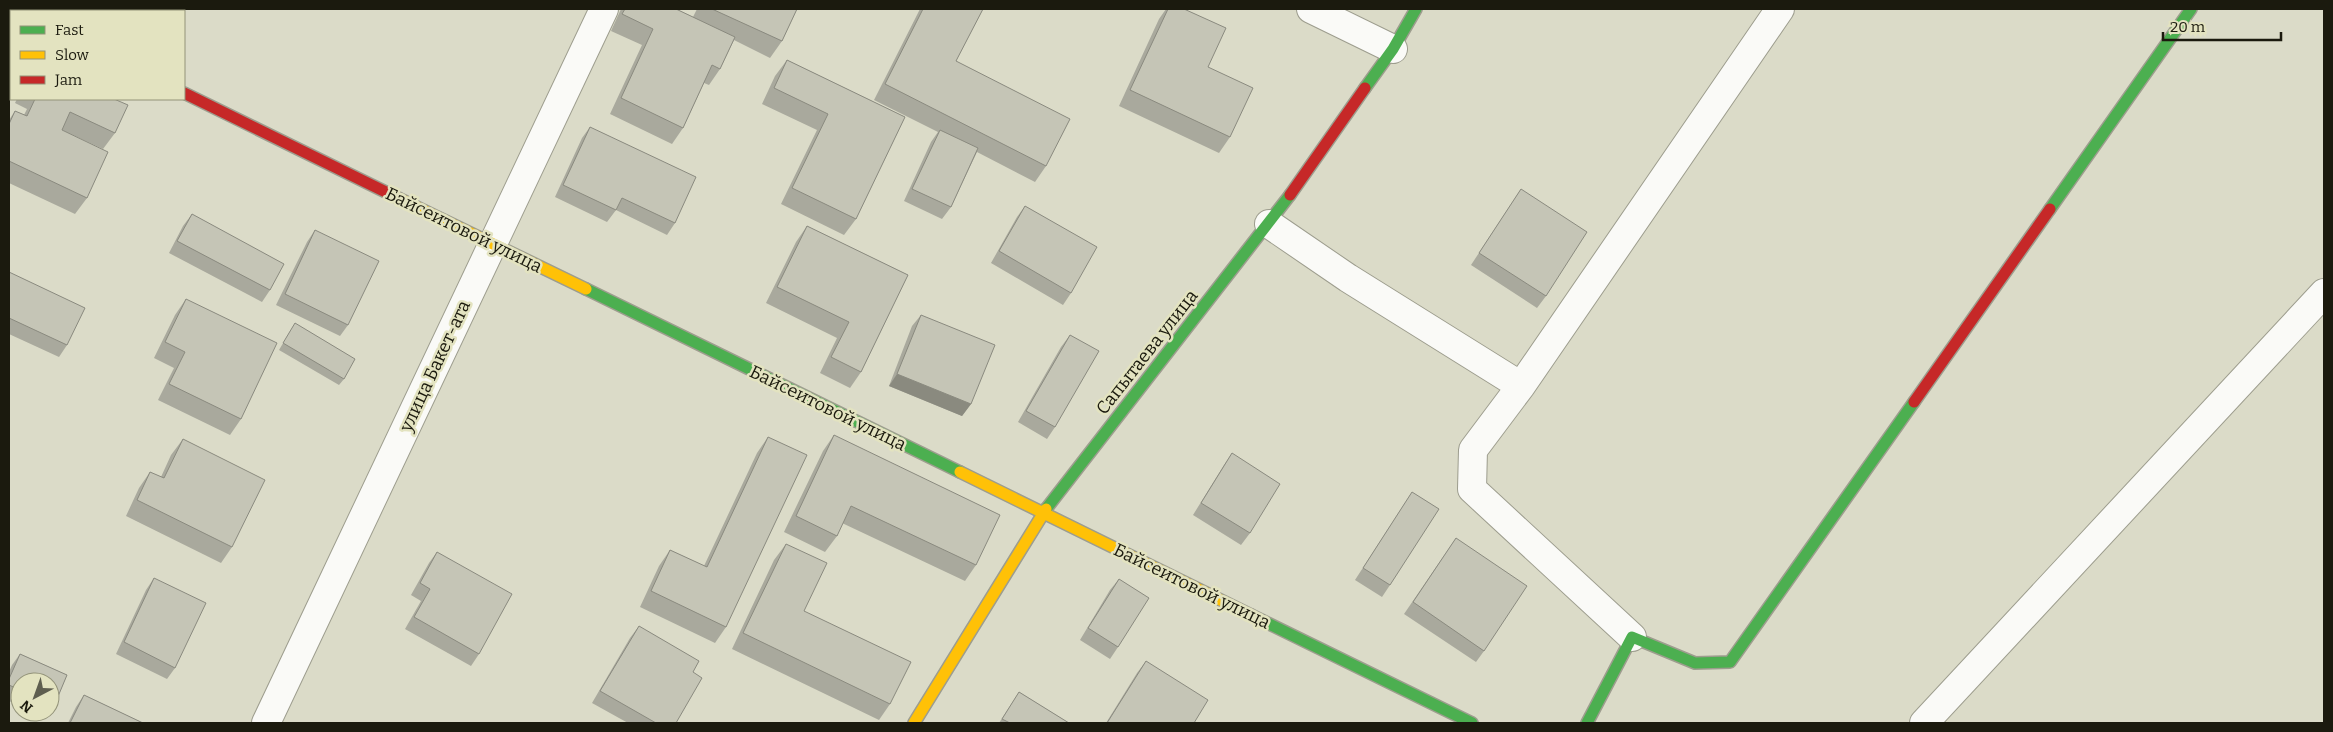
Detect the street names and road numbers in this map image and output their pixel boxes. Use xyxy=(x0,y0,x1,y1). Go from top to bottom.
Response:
street label: Байсеитовой улица xyxy=(382,183,546,278)
street label: Сапытаева улица xyxy=(1091,285,1203,419)
street label: улица Бакет-ата xyxy=(395,297,475,436)
street label: Байсеитовой улица xyxy=(746,361,910,456)
street label: Байсеитовой улица xyxy=(1110,539,1274,634)

